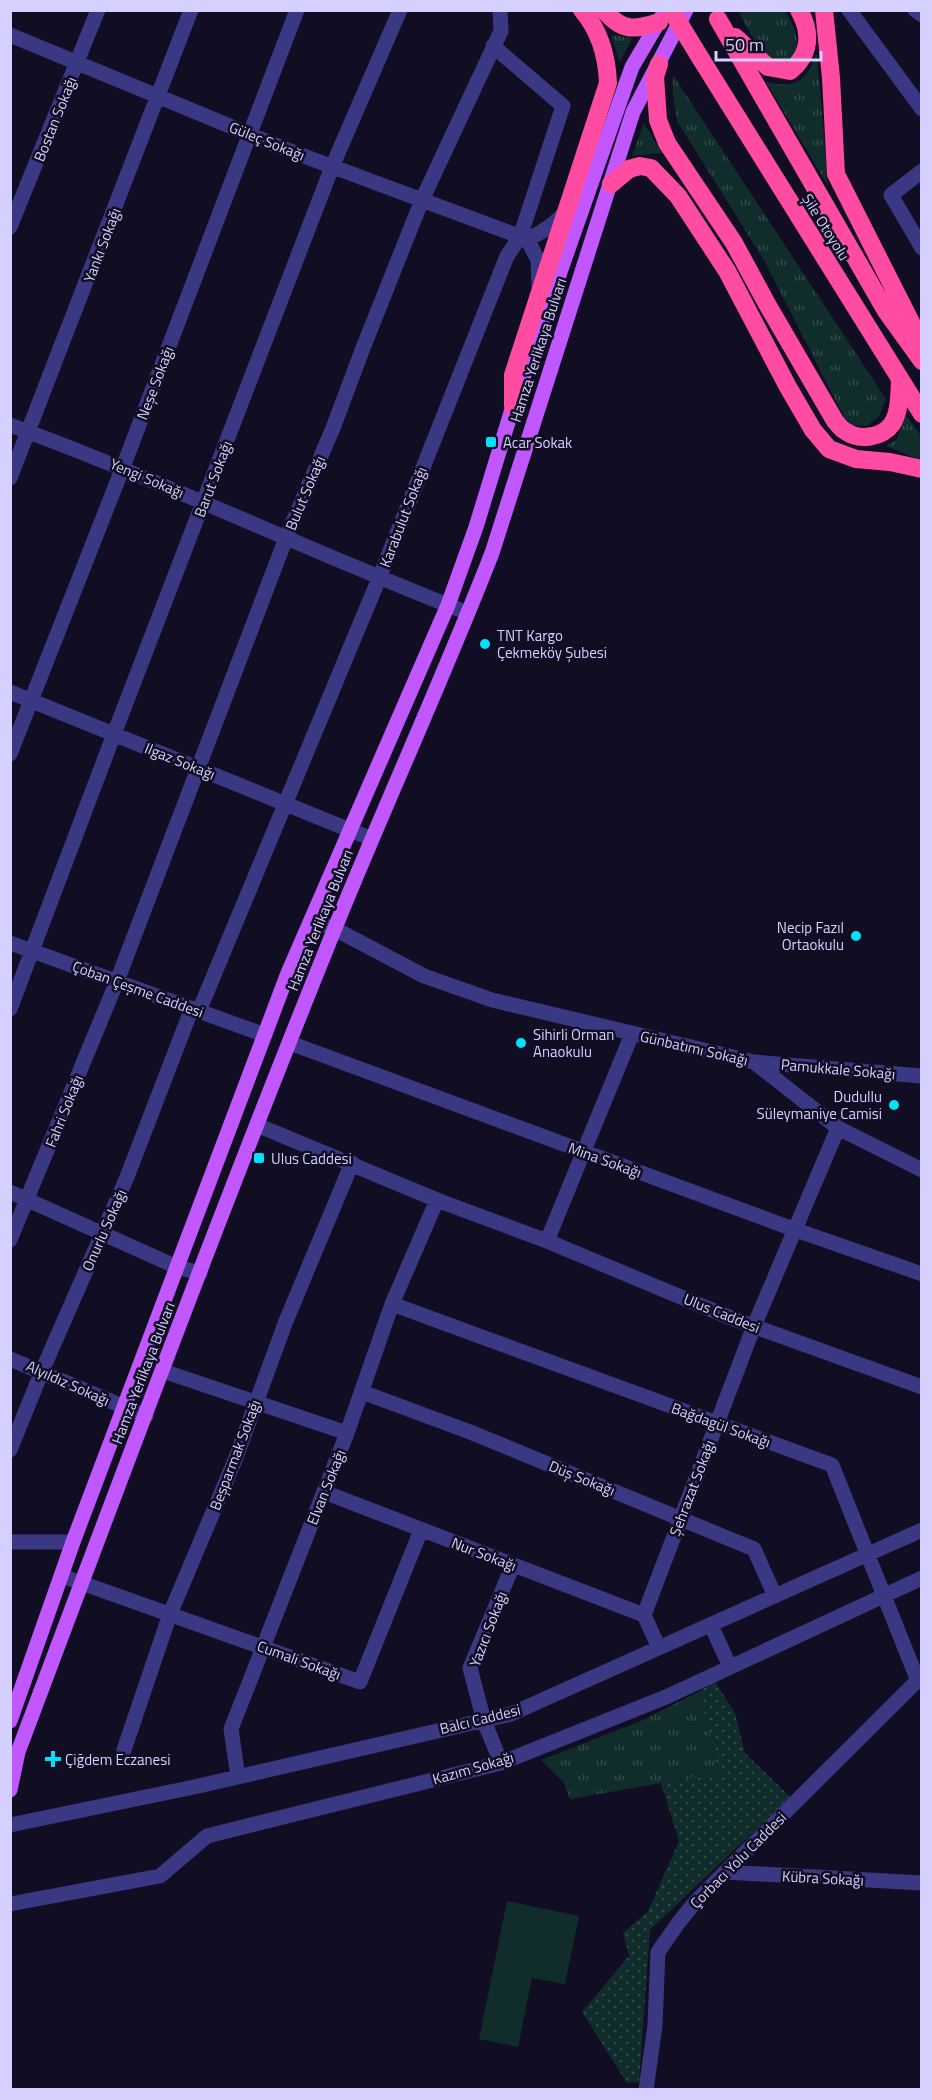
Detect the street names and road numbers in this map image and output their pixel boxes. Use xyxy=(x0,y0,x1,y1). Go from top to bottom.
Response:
street label: Bostan Sokağı xyxy=(27,73,83,165)
street label: Güleç Sokağı xyxy=(226,115,308,167)
street label: Şile Otoyolu xyxy=(796,189,856,265)
street label: Yankı Sokağı xyxy=(77,204,127,286)
street label: Hamza Yerlikaya Bulvarı xyxy=(504,275,572,425)
street label: Neşe Sokağı xyxy=(130,343,180,423)
street label: Barut Sokağı xyxy=(188,437,238,521)
street label: Yengi Sokağı xyxy=(106,452,188,504)
street label: Bulut Sokağı xyxy=(279,452,331,534)
street label: Karabulut Sokağı xyxy=(373,463,433,571)
street label: Ilgaz Sokağı xyxy=(141,736,219,786)
street label: Hamza Yerlikaya Bulvarı xyxy=(281,846,359,994)
street label: Çoban Çeşme Caddesi xyxy=(69,955,207,1023)
street label: Günbatımı Sokağı xyxy=(638,1024,750,1072)
street label: Pamukkale Sokağı xyxy=(780,1053,896,1085)
street label: Fahri Sokağı xyxy=(39,1071,89,1151)
street label: Mina Sokağı xyxy=(565,1136,645,1184)
street label: Onurlu Sokağı xyxy=(76,1185,132,1275)
street label: Ulus Caddesi xyxy=(680,1287,764,1339)
street label: Hamza Yerlikaya Bulvarı xyxy=(105,1299,181,1447)
street label: Alyıldız Sokağı xyxy=(22,1354,114,1412)
street label: Beşparmak Sokağı xyxy=(203,1396,267,1514)
street label: Bağdagül Sokağı xyxy=(668,1396,774,1454)
street label: Şehrazat Sokağı xyxy=(663,1437,721,1539)
street label: Elvan Sokağı xyxy=(300,1446,352,1528)
street label: Düş Sokağı xyxy=(545,1454,619,1502)
street label: Nur Sokağı xyxy=(448,1531,520,1577)
street label: Yazıcı Sokağı xyxy=(463,1588,513,1670)
street label: Cumali Sokağı xyxy=(254,1634,344,1686)
street label: Balcı Caddesi xyxy=(437,1698,523,1740)
street label: Kazım Sokağı xyxy=(430,1745,516,1791)
street label: Çorbacı Yolu Caddesi xyxy=(684,1806,792,1914)
street label: Kübra Sokağı xyxy=(782,1864,864,1892)

